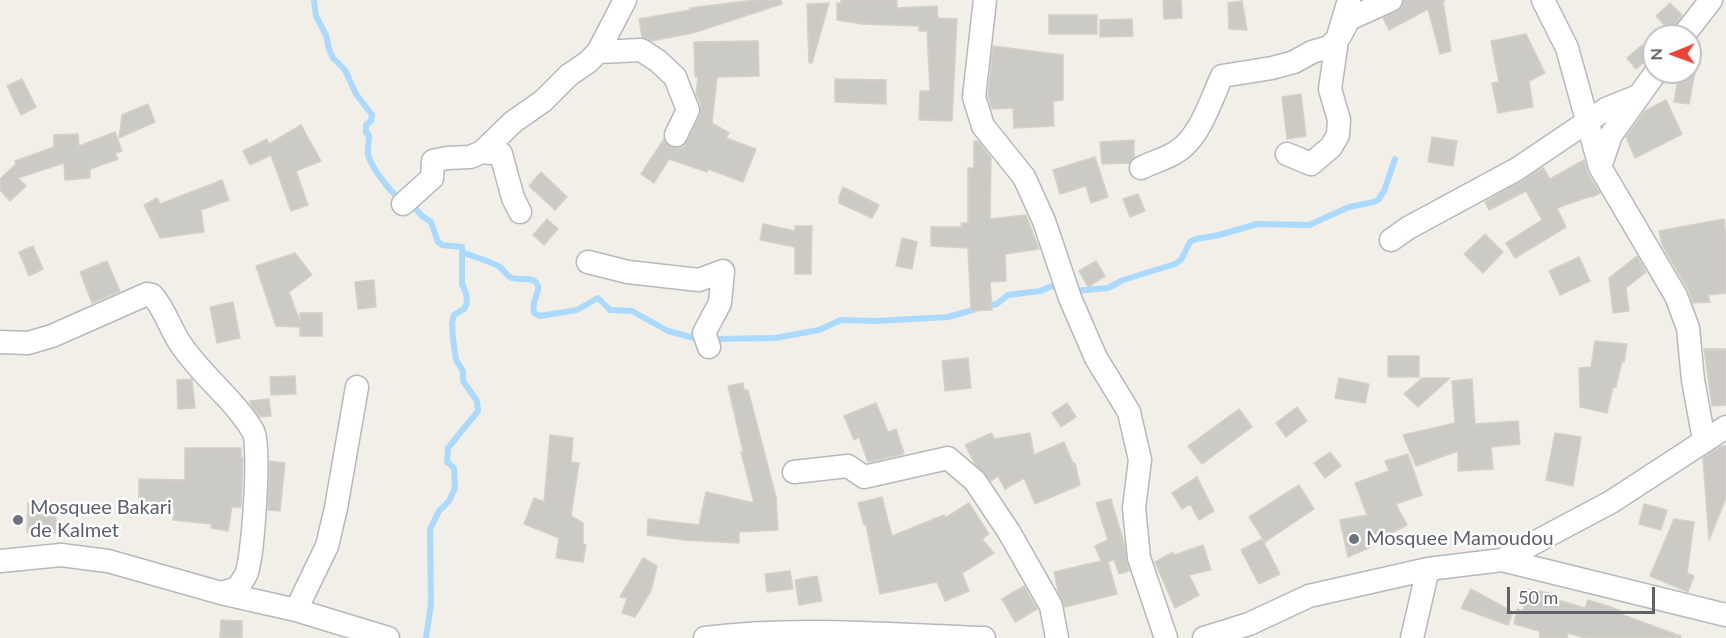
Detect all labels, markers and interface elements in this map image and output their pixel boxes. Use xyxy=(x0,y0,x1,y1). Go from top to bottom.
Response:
north arrow xyxy=(1642,24,1702,84)
text: N xyxy=(1646,48,1665,61)
place label: Mosquee Bakari de Kalmet xyxy=(30,496,172,543)
marker: Mosquee Bakari de Kalmet xyxy=(11,513,25,527)
place label: Mosquee Mamoudou xyxy=(1366,527,1554,551)
marker: Mosquee Mamoudou xyxy=(1347,532,1361,546)
scale bar xyxy=(1510,575,1658,613)
text: 50 m xyxy=(1518,586,1558,608)

